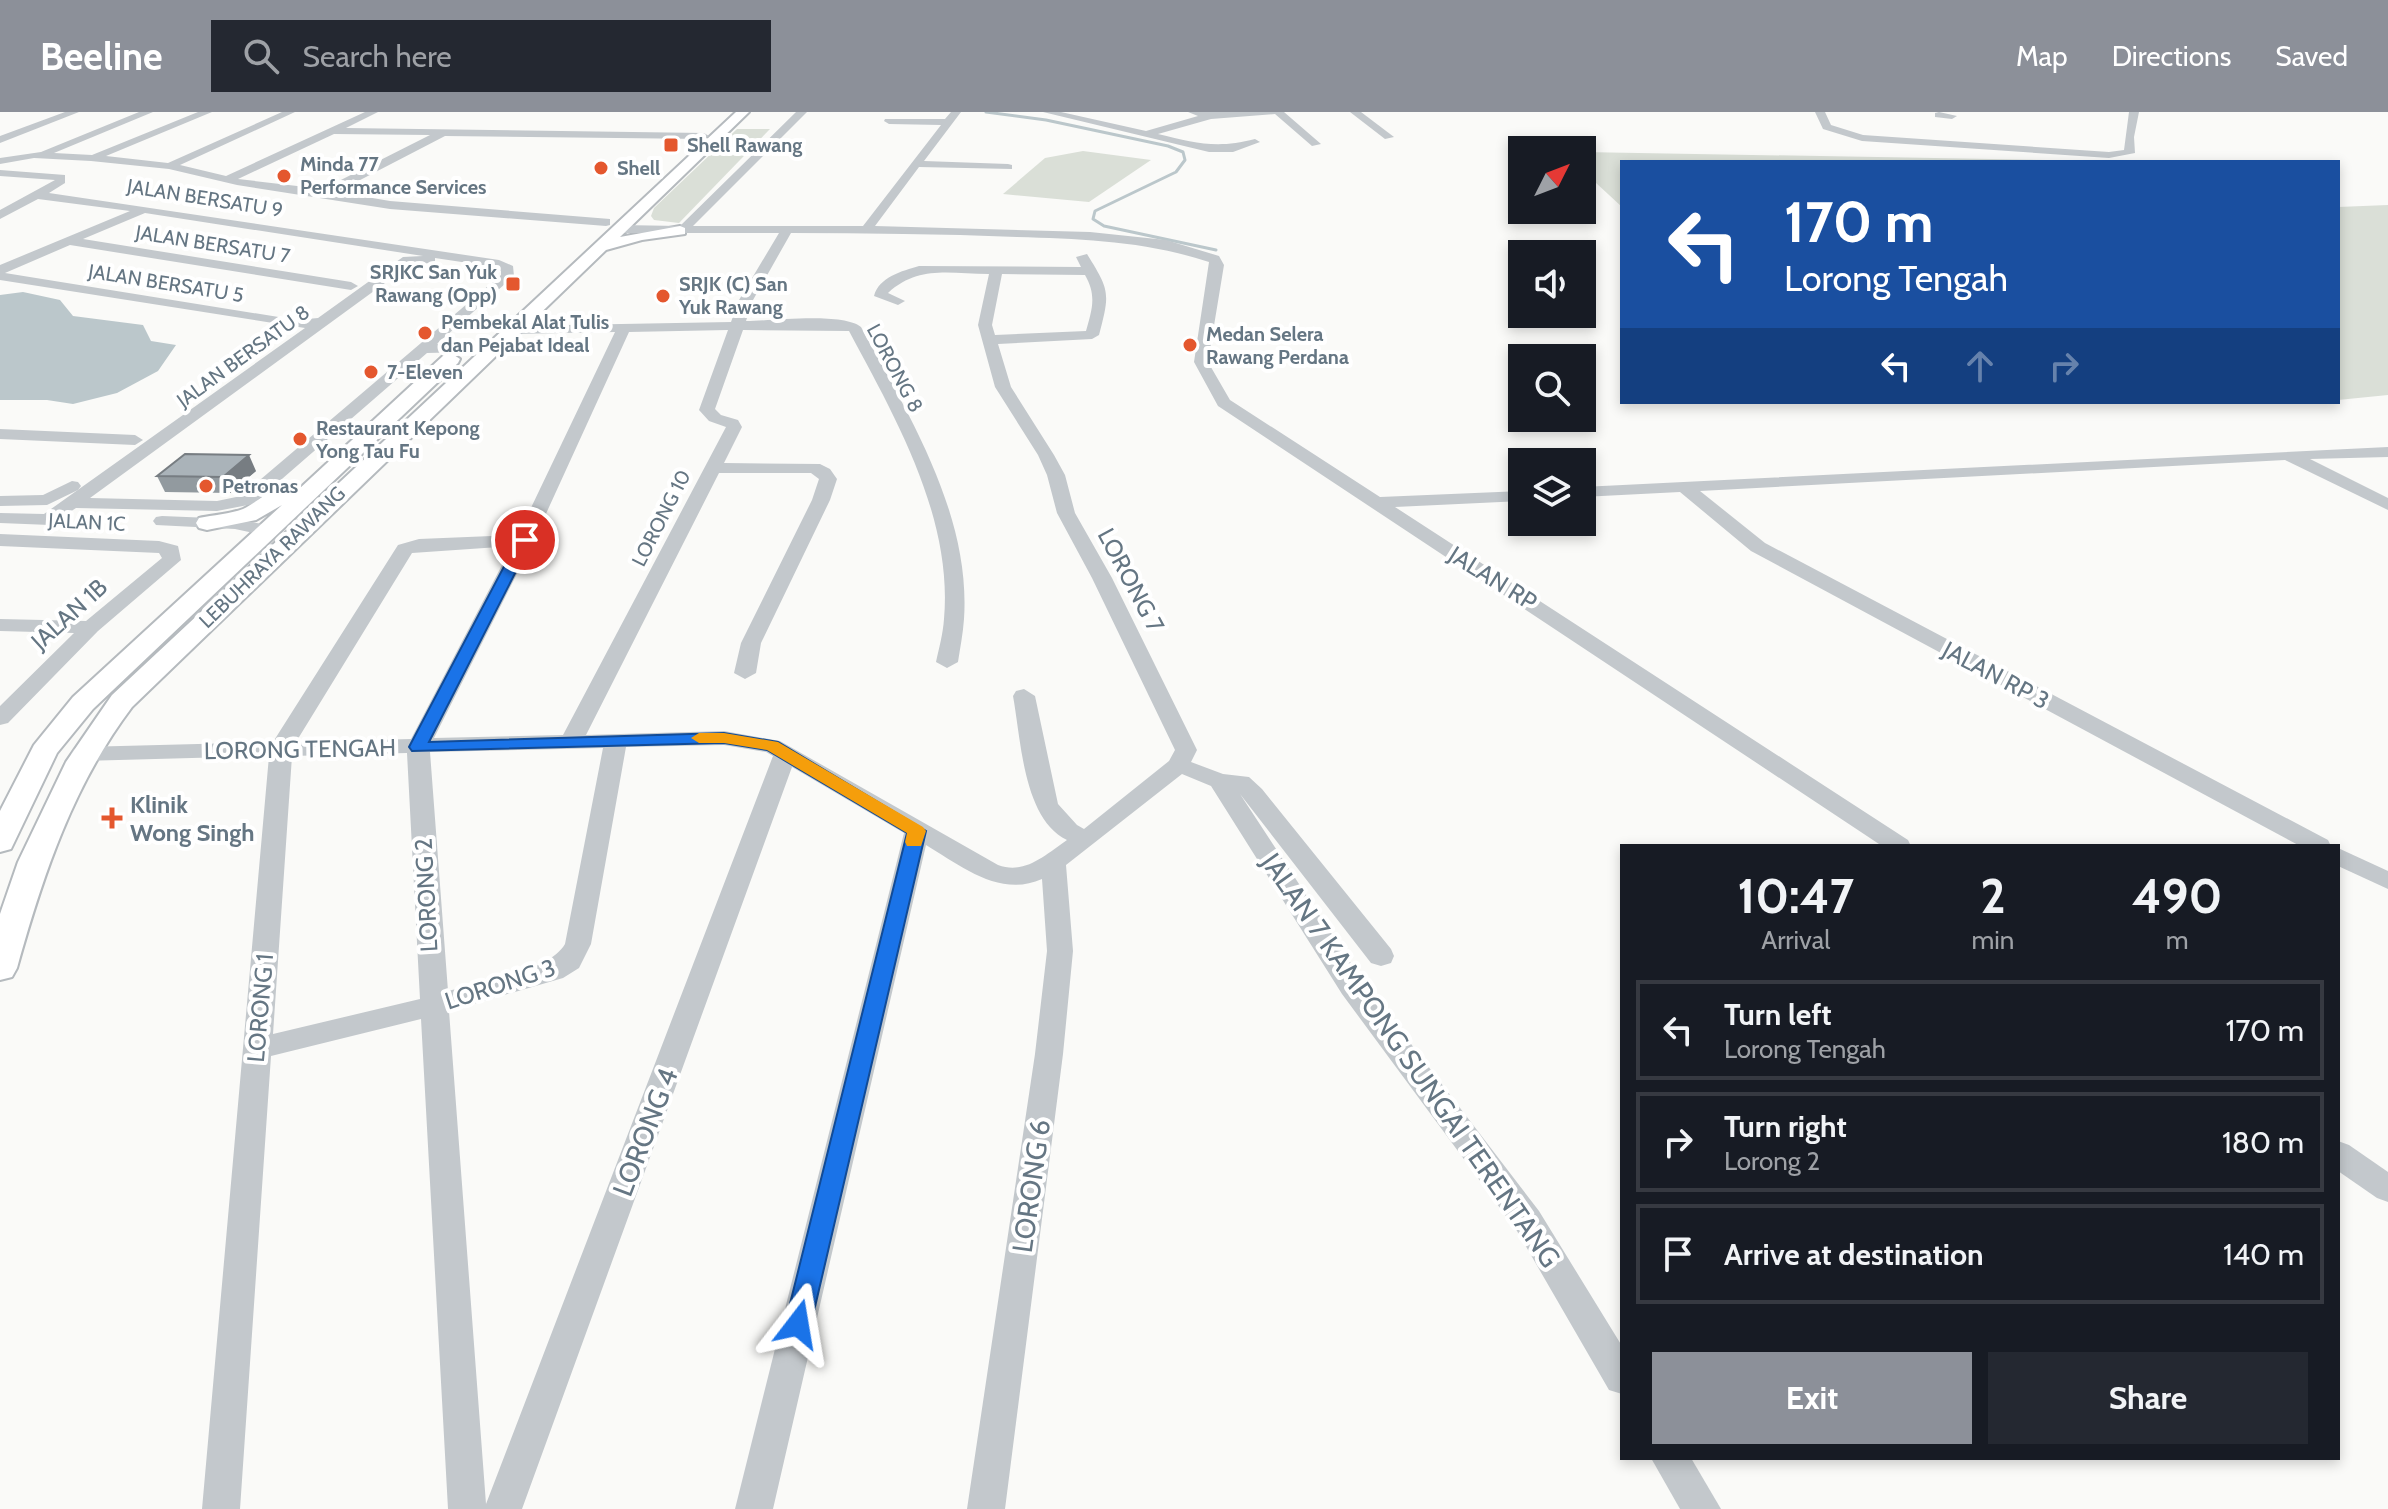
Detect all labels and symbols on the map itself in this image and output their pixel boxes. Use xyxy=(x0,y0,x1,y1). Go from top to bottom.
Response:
place label: Shell Rawang xyxy=(687,133,802,157)
marker: Shell Rawang xyxy=(662,136,680,154)
north arrow xyxy=(1508,136,1596,224)
place label: Minda 77 Performance Services xyxy=(300,152,486,199)
place label: Shell xyxy=(617,156,660,180)
marker: Shell xyxy=(592,159,610,177)
marker: Minda 77 Performance Services xyxy=(275,167,293,185)
street label: JALAN BERSATU 9 xyxy=(124,174,285,222)
street label: JALAN BERSATU 7 xyxy=(133,220,292,268)
street label: JALAN BERSATU 5 xyxy=(86,259,245,307)
place label: SRJKC San Yuk Rawang (Opp) xyxy=(370,260,497,307)
place label: SRJK (C) San Yuk Rawang xyxy=(678,272,788,319)
marker: SRJKC San Yuk Rawang (Opp) xyxy=(504,275,522,293)
marker: SRJK (C) San Yuk Rawang xyxy=(654,287,672,305)
street label: JALAN BERSATU 8 xyxy=(171,300,314,413)
place label: Pembekal Alat Tulis dan Pejabat Ideal xyxy=(441,310,609,357)
street label: LORONG 8 xyxy=(862,320,928,416)
place label: Medan Selera Rawang Perdana xyxy=(1206,322,1349,369)
marker: Pembekal Alat Tulis dan Pejabat Ideal xyxy=(416,324,434,342)
marker: Medan Selera Rawang Perdana xyxy=(1181,336,1199,354)
place label: 7-Eleven xyxy=(387,360,463,384)
marker: 7-Eleven xyxy=(362,363,380,381)
place label: Restaurant Kepong Yong Tau Fu xyxy=(315,416,479,463)
marker: Restaurant Kepong Yong Tau Fu xyxy=(291,430,309,448)
street label: LORONG 10 xyxy=(626,466,696,570)
place label: Petronas xyxy=(222,474,298,498)
marker: Petronas xyxy=(197,477,215,495)
street label: LEBUHRAYA RAWANG xyxy=(194,481,350,633)
pin xyxy=(491,506,559,574)
street label: JALAN 1C xyxy=(47,508,126,536)
street label: LORONG 7 xyxy=(1092,523,1170,637)
street label: JALAN RP xyxy=(1443,539,1543,616)
street label: JALAN 1B xyxy=(24,572,113,656)
street label: JALAN RP 3 xyxy=(1937,634,2054,715)
street label: LORONG TENGAH xyxy=(204,733,396,765)
place label: Klinik Wong Singh xyxy=(130,790,255,847)
marker: Klinik Wong Singh xyxy=(101,807,123,829)
street label: LORONG 2 xyxy=(409,837,443,953)
street label: JALAN 7 KAMPONG SUNGAI TERENTANG xyxy=(1254,846,1568,1274)
street label: LORONG 1 xyxy=(241,952,279,1064)
street label: LORONG 3 xyxy=(441,953,559,1015)
street label: LORONG 4 xyxy=(605,1063,685,1201)
street label: LORONG 6 xyxy=(1005,1117,1057,1255)
position arrow xyxy=(756,1282,840,1366)

